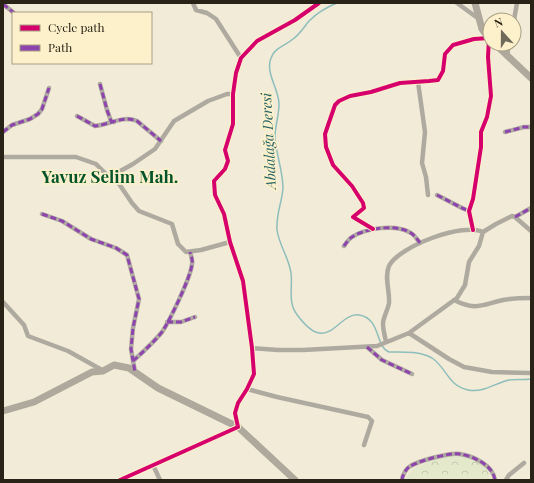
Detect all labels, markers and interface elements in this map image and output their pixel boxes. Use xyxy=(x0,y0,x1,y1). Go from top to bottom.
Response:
legend xyxy=(12,12,152,64)
north arrow xyxy=(482,12,522,52)
text: N xyxy=(492,14,505,31)
text: Cycle path xyxy=(48,19,105,35)
text: Path xyxy=(48,39,72,55)
water label: Abdalağa Deresi xyxy=(256,92,280,192)
district label: Yavuz Selim Mah. xyxy=(41,165,178,187)

